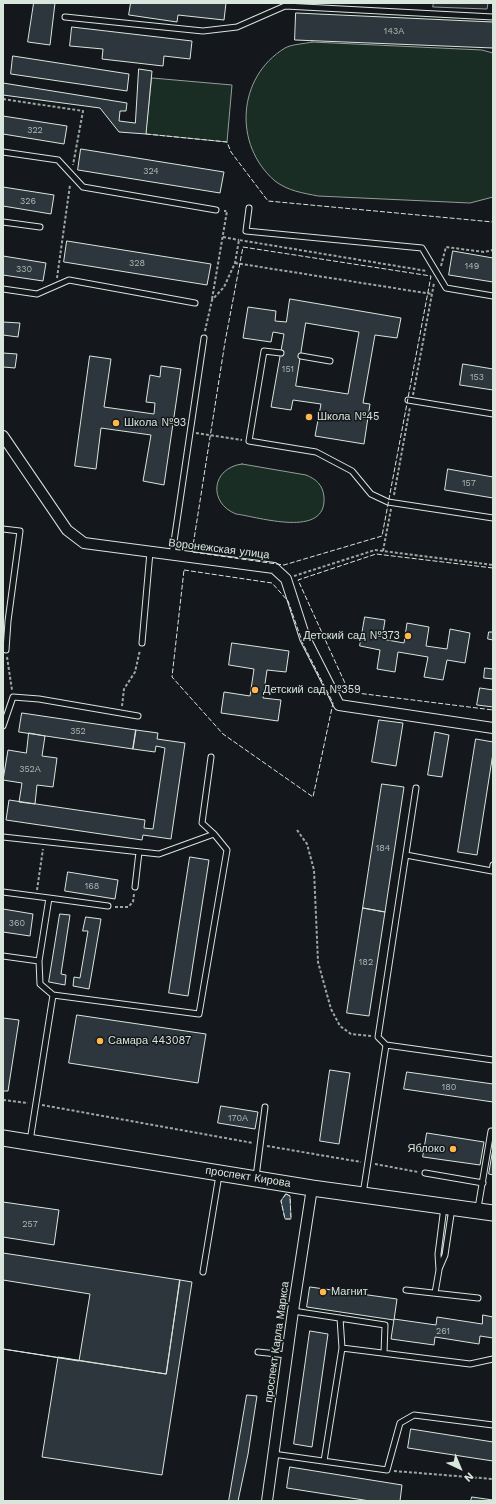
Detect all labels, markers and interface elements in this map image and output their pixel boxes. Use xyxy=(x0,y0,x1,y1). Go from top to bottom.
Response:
house number: 143А xyxy=(384,26,404,36)
house number: 322 xyxy=(27,125,43,135)
house number: 324 xyxy=(143,166,159,176)
house number: 326 xyxy=(20,196,36,206)
house number: 328 xyxy=(129,258,145,268)
house number: 149 xyxy=(465,261,479,271)
house number: 330 xyxy=(16,264,32,274)
house number: 151 xyxy=(282,364,294,374)
house number: 153 xyxy=(470,372,484,382)
place label: Школа №45 xyxy=(317,410,379,424)
marker: Школа №45 xyxy=(304,412,314,422)
place label: Школа №93 xyxy=(124,416,186,430)
marker: Школа №93 xyxy=(111,418,121,428)
house number: 157 xyxy=(462,478,476,488)
street label: Воронежская улица xyxy=(168,536,270,562)
place label: Детский сад №373 xyxy=(303,629,400,643)
marker: Детский сад №373 xyxy=(403,631,413,641)
place label: Детский сад №359 xyxy=(263,683,361,697)
marker: Детский сад №359 xyxy=(250,685,260,695)
house number: 352 xyxy=(70,726,86,736)
house number: 352А xyxy=(19,764,41,774)
house number: 184 xyxy=(376,843,390,853)
house number: 168 xyxy=(85,881,99,891)
house number: 360 xyxy=(9,918,25,928)
house number: 182 xyxy=(359,957,373,967)
place label: Самара 443087 xyxy=(108,1034,191,1048)
marker: Самара 443087 xyxy=(95,1036,105,1046)
house number: 180 xyxy=(442,1082,456,1092)
house number: 170А xyxy=(228,1113,248,1123)
place label: Яблоко xyxy=(408,1142,445,1156)
marker: Яблоко xyxy=(448,1144,458,1154)
street label: проспект Кирова xyxy=(204,1164,292,1190)
house number: 257 xyxy=(22,1219,38,1229)
street label: проспект Карла Маркса xyxy=(262,1281,292,1403)
place label: Магнит xyxy=(331,1285,368,1299)
marker: Магнит xyxy=(318,1287,328,1297)
house number: 261 xyxy=(436,1326,450,1336)
north arrow xyxy=(440,1448,480,1488)
text: N xyxy=(461,1469,476,1485)

